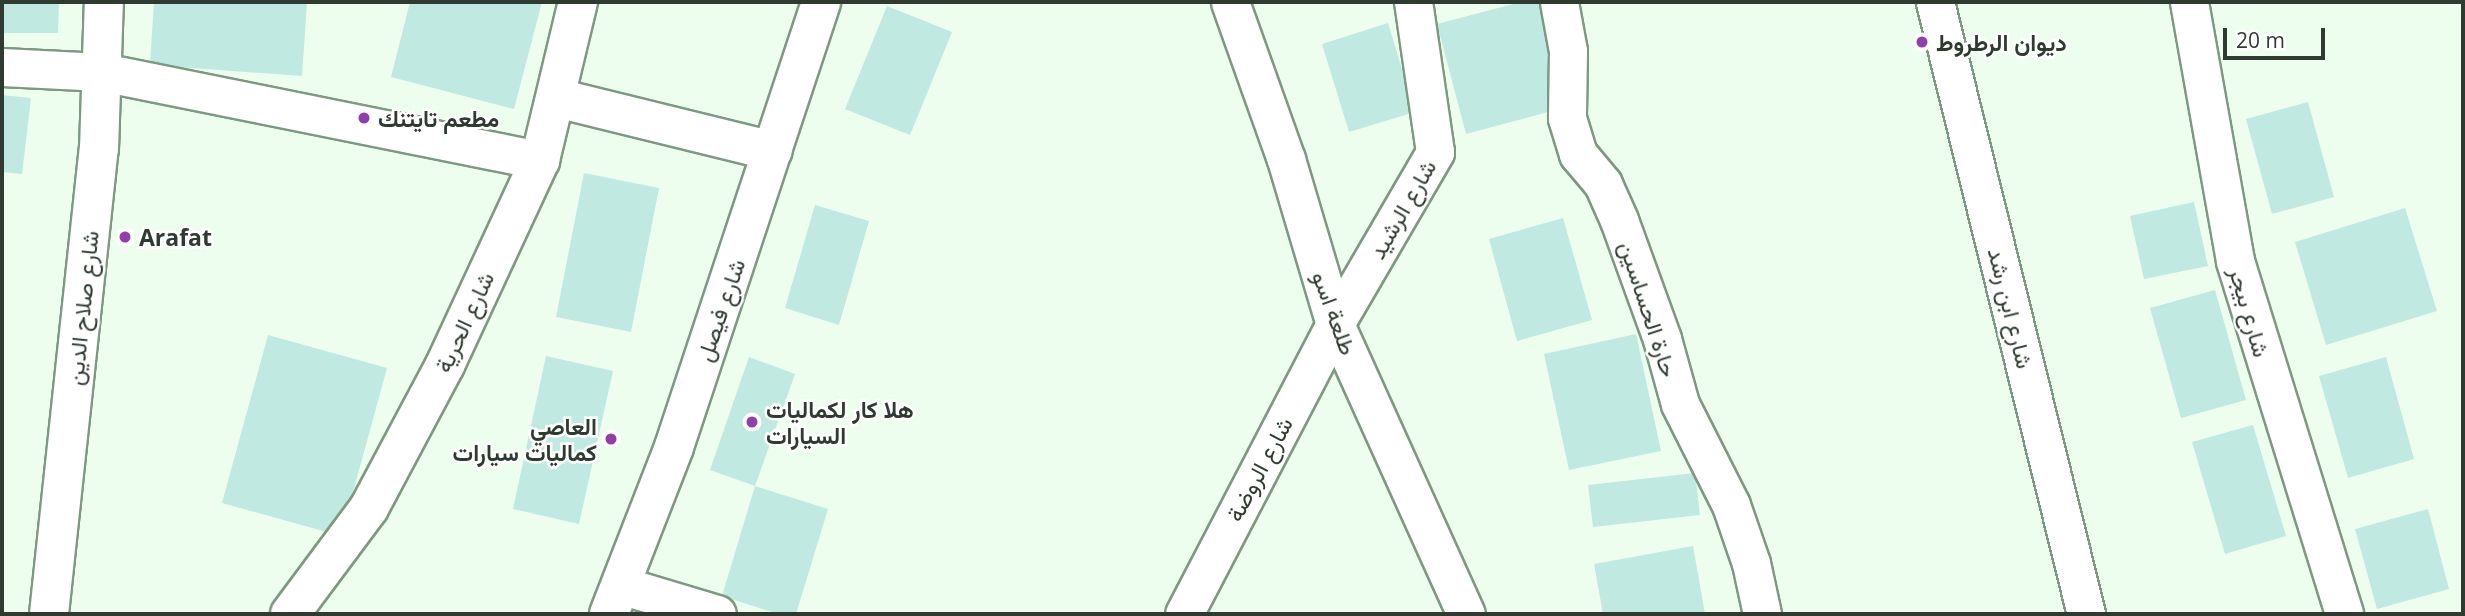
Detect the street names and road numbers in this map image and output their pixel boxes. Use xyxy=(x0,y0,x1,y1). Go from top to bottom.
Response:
street label: شارع الرشيد xyxy=(1363,154,1441,264)
street label: شارع صلاح الدين xyxy=(60,229,104,387)
street label: حارة الحساسين xyxy=(1614,238,1684,380)
street label: شارع ابن رشد xyxy=(1983,245,2039,371)
street label: شارع فيصل xyxy=(690,255,750,365)
street label: شارع بيجر xyxy=(2224,264,2276,360)
street label: شارع الحرية xyxy=(429,267,499,377)
street label: طلعة اسو xyxy=(1307,267,1363,359)
street label: شارع الروضة xyxy=(1220,412,1298,526)

